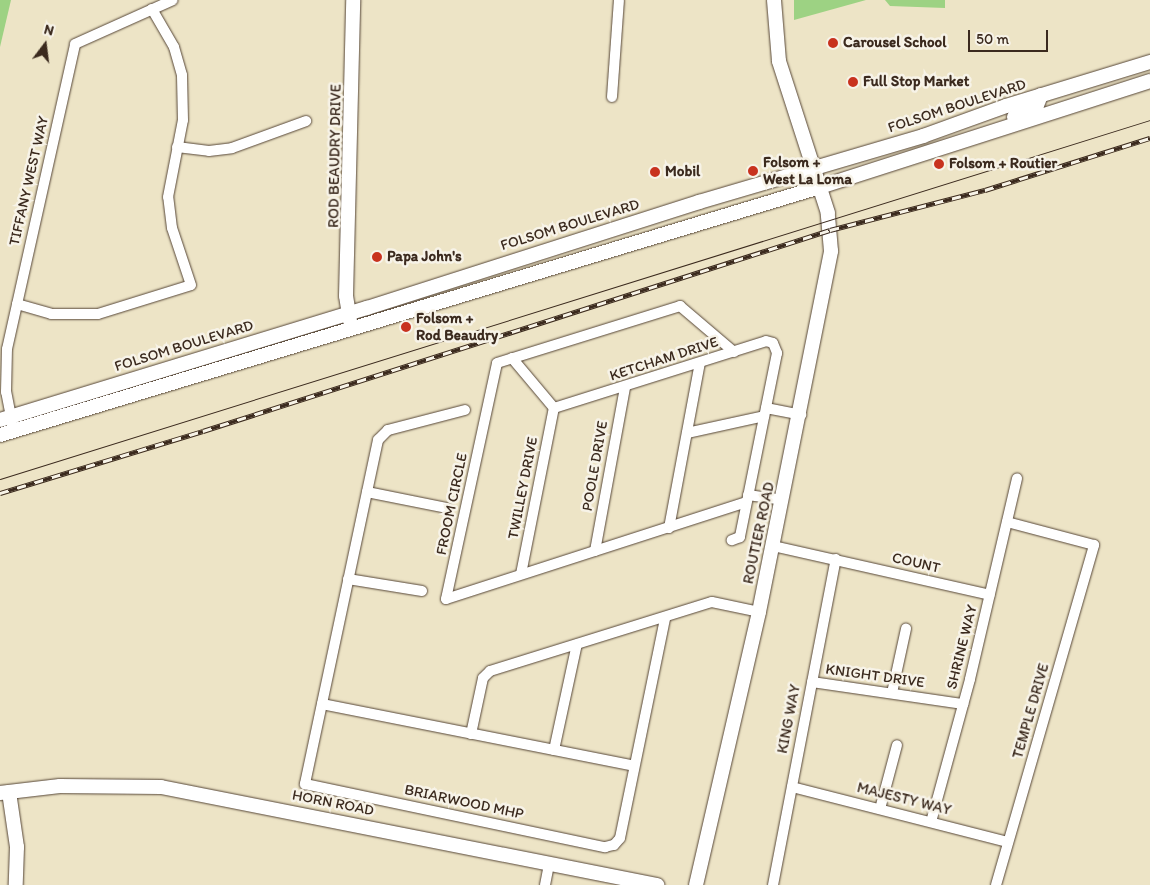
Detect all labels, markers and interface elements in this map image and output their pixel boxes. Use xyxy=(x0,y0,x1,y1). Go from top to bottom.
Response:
north arrow xyxy=(20,20,70,70)
scale bar xyxy=(970,20,1050,52)
text: N xyxy=(42,21,56,39)
text: 50 m xyxy=(976,30,1009,48)
place label: Carousel School xyxy=(843,34,946,52)
marker: Carousel School xyxy=(827,37,839,49)
place label: Full Stop Market xyxy=(863,73,969,91)
street label: FOLSOM BOULEVARD xyxy=(886,75,1028,137)
marker: Full Stop Market xyxy=(847,76,859,88)
street label: ROD BEAUDRY DRIVE xyxy=(325,84,345,228)
street label: TIFFANY WEST WAY xyxy=(5,114,53,248)
place label: Folsom + West La Loma xyxy=(763,153,852,188)
place label: Folsom + Routier xyxy=(949,155,1057,173)
marker: Folsom + Routier xyxy=(933,158,945,170)
place label: Mobil xyxy=(665,163,700,181)
marker: Folsom + West La Loma xyxy=(747,165,759,177)
marker: Mobil xyxy=(649,166,661,178)
street label: FOLSOM BOULEVARD xyxy=(499,195,641,255)
place label: Papa John's xyxy=(387,248,462,266)
marker: Papa John's xyxy=(371,251,383,263)
place label: Folsom + Rod Beaudry xyxy=(416,309,498,344)
street label: FOLSOM BOULEVARD xyxy=(113,316,255,376)
marker: Folsom + Rod Beaudry xyxy=(400,321,412,333)
street label: KETCHAM DRIVE xyxy=(607,333,721,385)
street label: POOLE DRIVE xyxy=(578,419,612,513)
street label: TWILLEY DRIVE xyxy=(504,435,542,541)
street label: FROOM CIRCLE xyxy=(432,451,472,557)
street label: ROUTIER ROAD xyxy=(739,480,779,586)
street label: COUNT xyxy=(890,549,942,577)
street label: SHRINE WAY xyxy=(943,603,981,691)
street label: KNIGHT DRIVE xyxy=(824,660,926,692)
street label: TEMPLE DRIVE xyxy=(1009,661,1053,761)
street label: KING WAY xyxy=(774,683,804,755)
street label: MAJESTY WAY xyxy=(855,779,953,819)
street label: BRIARWOOD MHP xyxy=(403,781,525,823)
street label: HORN ROAD xyxy=(291,786,375,820)

